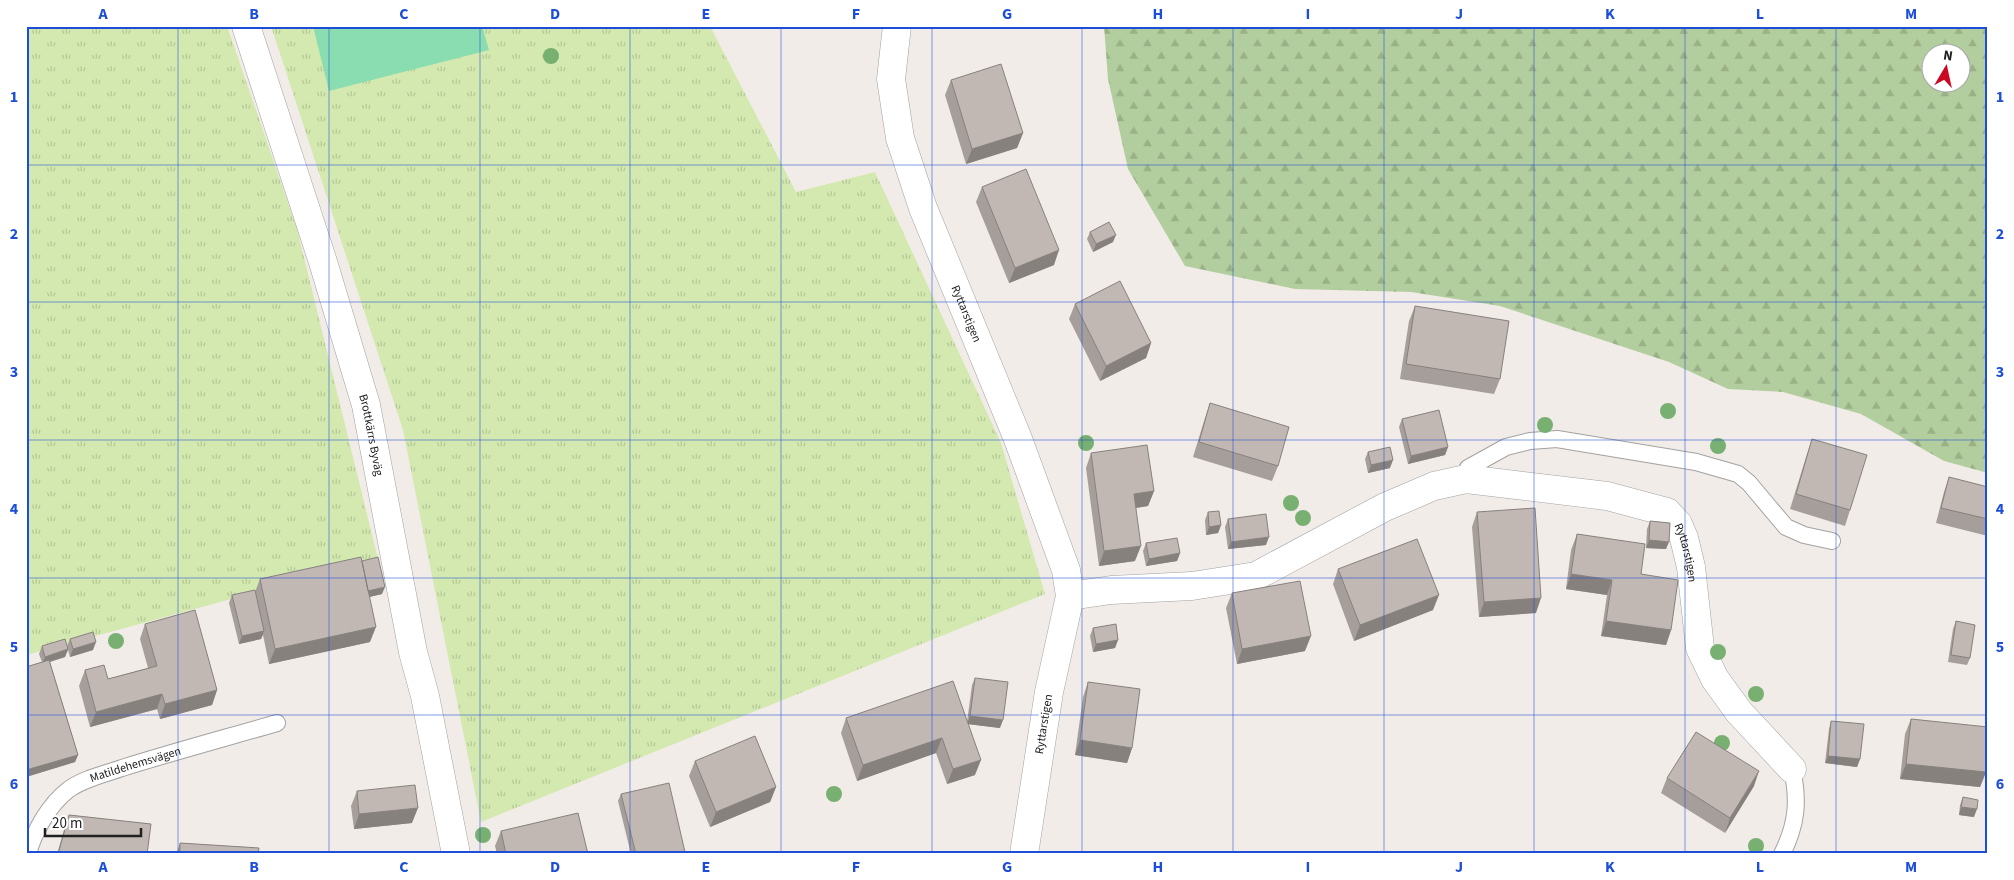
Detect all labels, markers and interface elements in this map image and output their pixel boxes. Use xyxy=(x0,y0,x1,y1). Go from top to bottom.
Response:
text: A xyxy=(97,3,108,25)
text: B xyxy=(249,3,259,25)
text: C xyxy=(399,3,409,25)
text: D xyxy=(550,3,560,25)
text: E xyxy=(702,3,710,25)
text: F xyxy=(852,3,860,25)
text: G xyxy=(1002,3,1012,25)
text: H xyxy=(1153,3,1163,25)
text: I xyxy=(1306,3,1310,25)
text: J xyxy=(1455,3,1463,25)
text: K xyxy=(1605,3,1615,25)
text: L xyxy=(1756,3,1764,25)
text: M xyxy=(1905,3,1917,25)
north arrow xyxy=(1922,42,1972,92)
text: N xyxy=(1942,46,1954,67)
text: 1 xyxy=(10,86,18,108)
text: 1 xyxy=(1996,86,2004,108)
text: 2 xyxy=(10,223,18,245)
text: 2 xyxy=(1996,223,2004,245)
street label: Ryttarstigen xyxy=(947,282,986,345)
text: 3 xyxy=(10,361,18,383)
text: 3 xyxy=(1996,361,2004,383)
street label: Brottkärrs Byväg xyxy=(355,392,388,477)
text: 4 xyxy=(10,498,19,520)
text: 4 xyxy=(1996,498,2005,520)
street label: Ryttarstigen xyxy=(1670,520,1701,583)
text: 5 xyxy=(10,636,18,658)
text: 5 xyxy=(1996,636,2004,658)
street label: Ryttarstigen xyxy=(1031,693,1057,755)
street label: Matildehemsvägen xyxy=(87,742,183,786)
text: 6 xyxy=(10,773,18,795)
text: 6 xyxy=(1996,773,2004,795)
scale bar xyxy=(45,805,141,837)
text: 20 m xyxy=(52,813,82,834)
text: A xyxy=(97,856,108,878)
text: B xyxy=(249,856,259,878)
text: C xyxy=(399,856,409,878)
text: D xyxy=(550,856,560,878)
text: E xyxy=(702,856,710,878)
text: F xyxy=(852,856,860,878)
text: G xyxy=(1002,856,1012,878)
text: H xyxy=(1153,856,1163,878)
text: I xyxy=(1306,856,1310,878)
text: J xyxy=(1455,856,1463,878)
text: K xyxy=(1605,856,1615,878)
text: L xyxy=(1756,856,1764,878)
text: M xyxy=(1905,856,1917,878)

